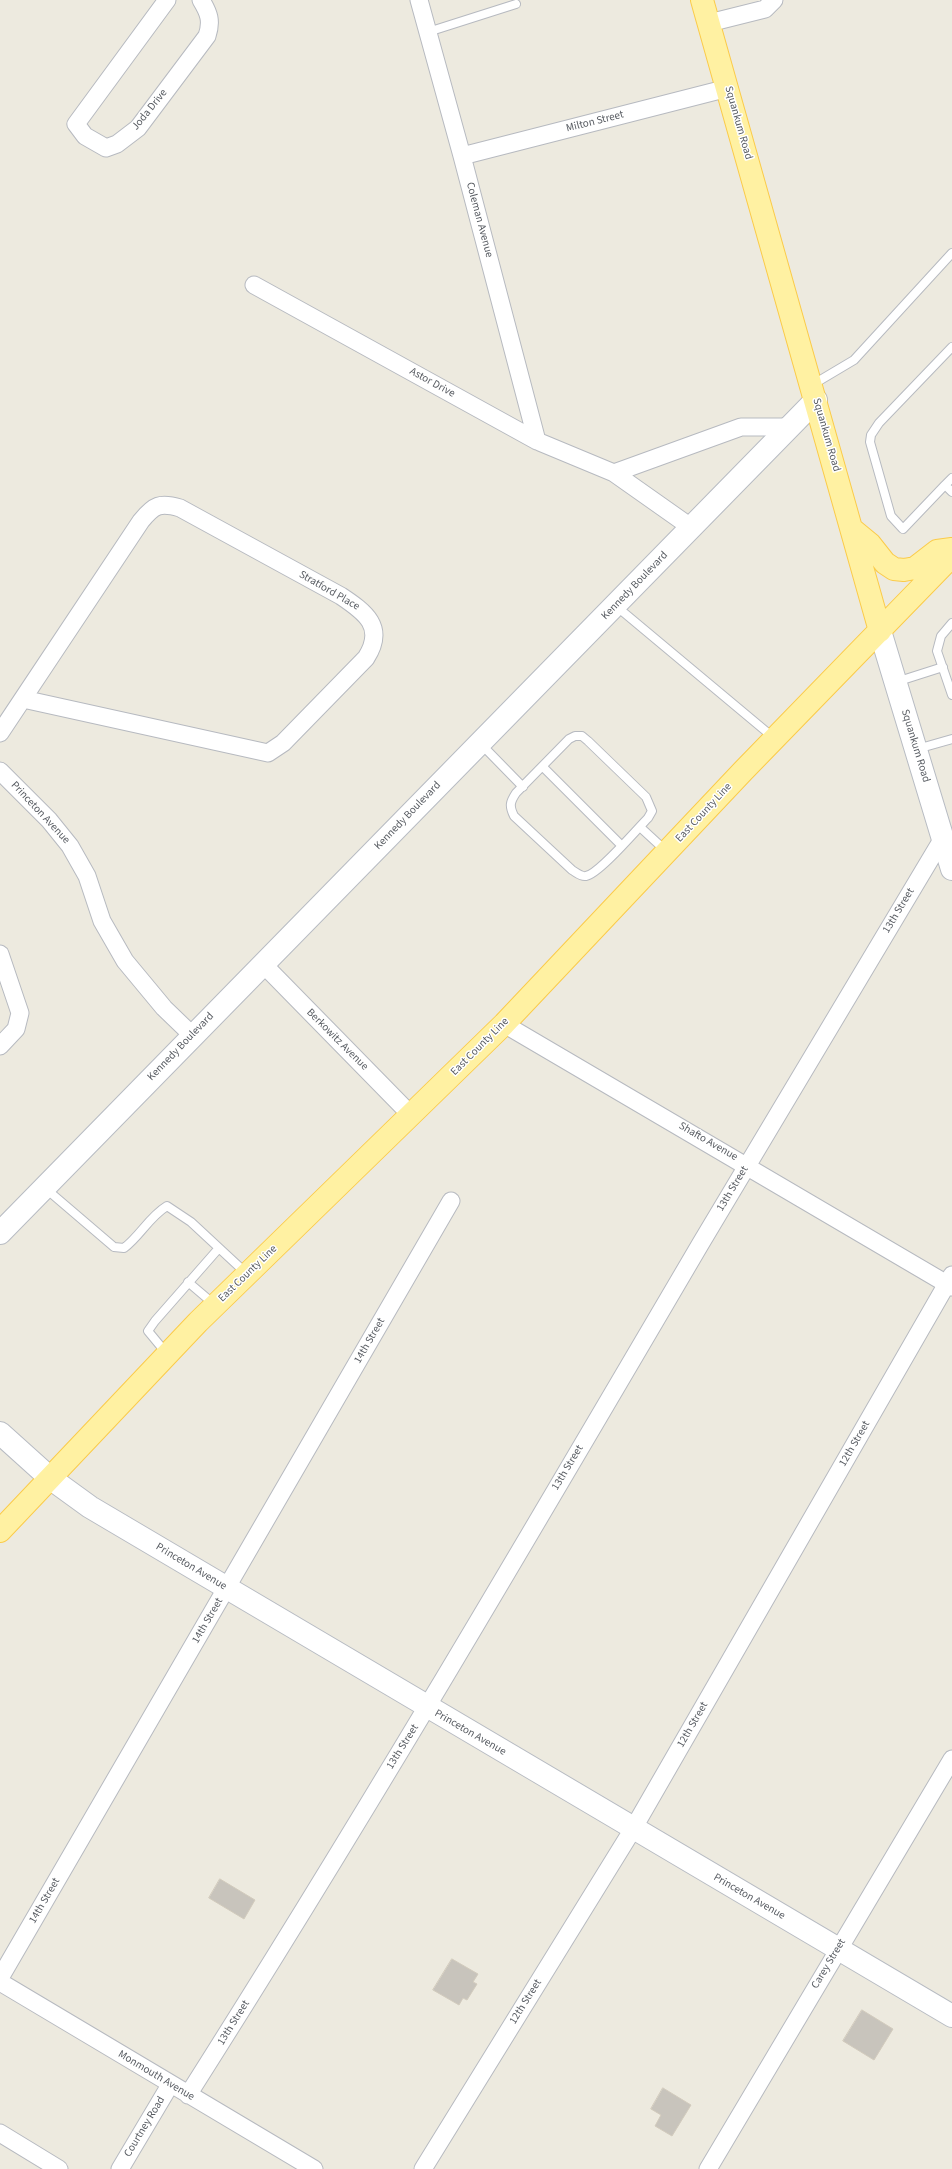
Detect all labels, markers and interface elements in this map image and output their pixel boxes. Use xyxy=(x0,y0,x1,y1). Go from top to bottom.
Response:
street label: Squankum Road xyxy=(721,85,755,161)
street label: Joda Drive xyxy=(129,87,171,133)
street label: Milton Street xyxy=(565,108,625,136)
street label: Coleman Avenue xyxy=(463,181,495,259)
street label: Astor Drive xyxy=(407,365,457,401)
street label: Squankum Road xyxy=(809,397,843,473)
street label: Kennedy Boulevard xyxy=(599,549,671,623)
street label: Stratford Place xyxy=(296,568,362,614)
street label: Squankum Road xyxy=(898,708,932,784)
street label: Princeton Avenue xyxy=(8,779,72,847)
street label: Kennedy Boulevard xyxy=(372,779,444,853)
street label: East County Line xyxy=(673,781,735,845)
street label: 13th Street xyxy=(880,886,918,936)
street label: Berkowitz Avenue xyxy=(303,1006,371,1074)
street label: Kennedy Boulevard xyxy=(145,1010,217,1084)
street label: East County Line xyxy=(448,1015,512,1079)
street label: Shafto Avenue xyxy=(676,1120,740,1164)
street label: 13th Street xyxy=(714,1164,752,1214)
street label: East County Line xyxy=(216,1243,280,1305)
street label: 14th Street xyxy=(352,1316,388,1366)
street label: 12th Street xyxy=(837,1419,873,1469)
street label: 13th Street xyxy=(549,1443,587,1493)
street label: Princeton Avenue xyxy=(153,1541,229,1593)
street label: 14th Street xyxy=(190,1596,226,1646)
street label: 12th Street xyxy=(675,1700,711,1750)
street label: Princeton Avenue xyxy=(432,1707,508,1759)
street label: 13th Street xyxy=(384,1722,422,1772)
street label: Princeton Avenue xyxy=(711,1871,787,1923)
street label: 14th Street xyxy=(27,1876,63,1926)
street label: Carey Street xyxy=(809,1937,849,1991)
street label: 12th Street xyxy=(507,1977,545,2027)
street label: 13th Street xyxy=(215,1998,253,2048)
street label: Monmouth Avenue xyxy=(115,2048,197,2104)
street label: Courtney Road xyxy=(122,2094,168,2160)

